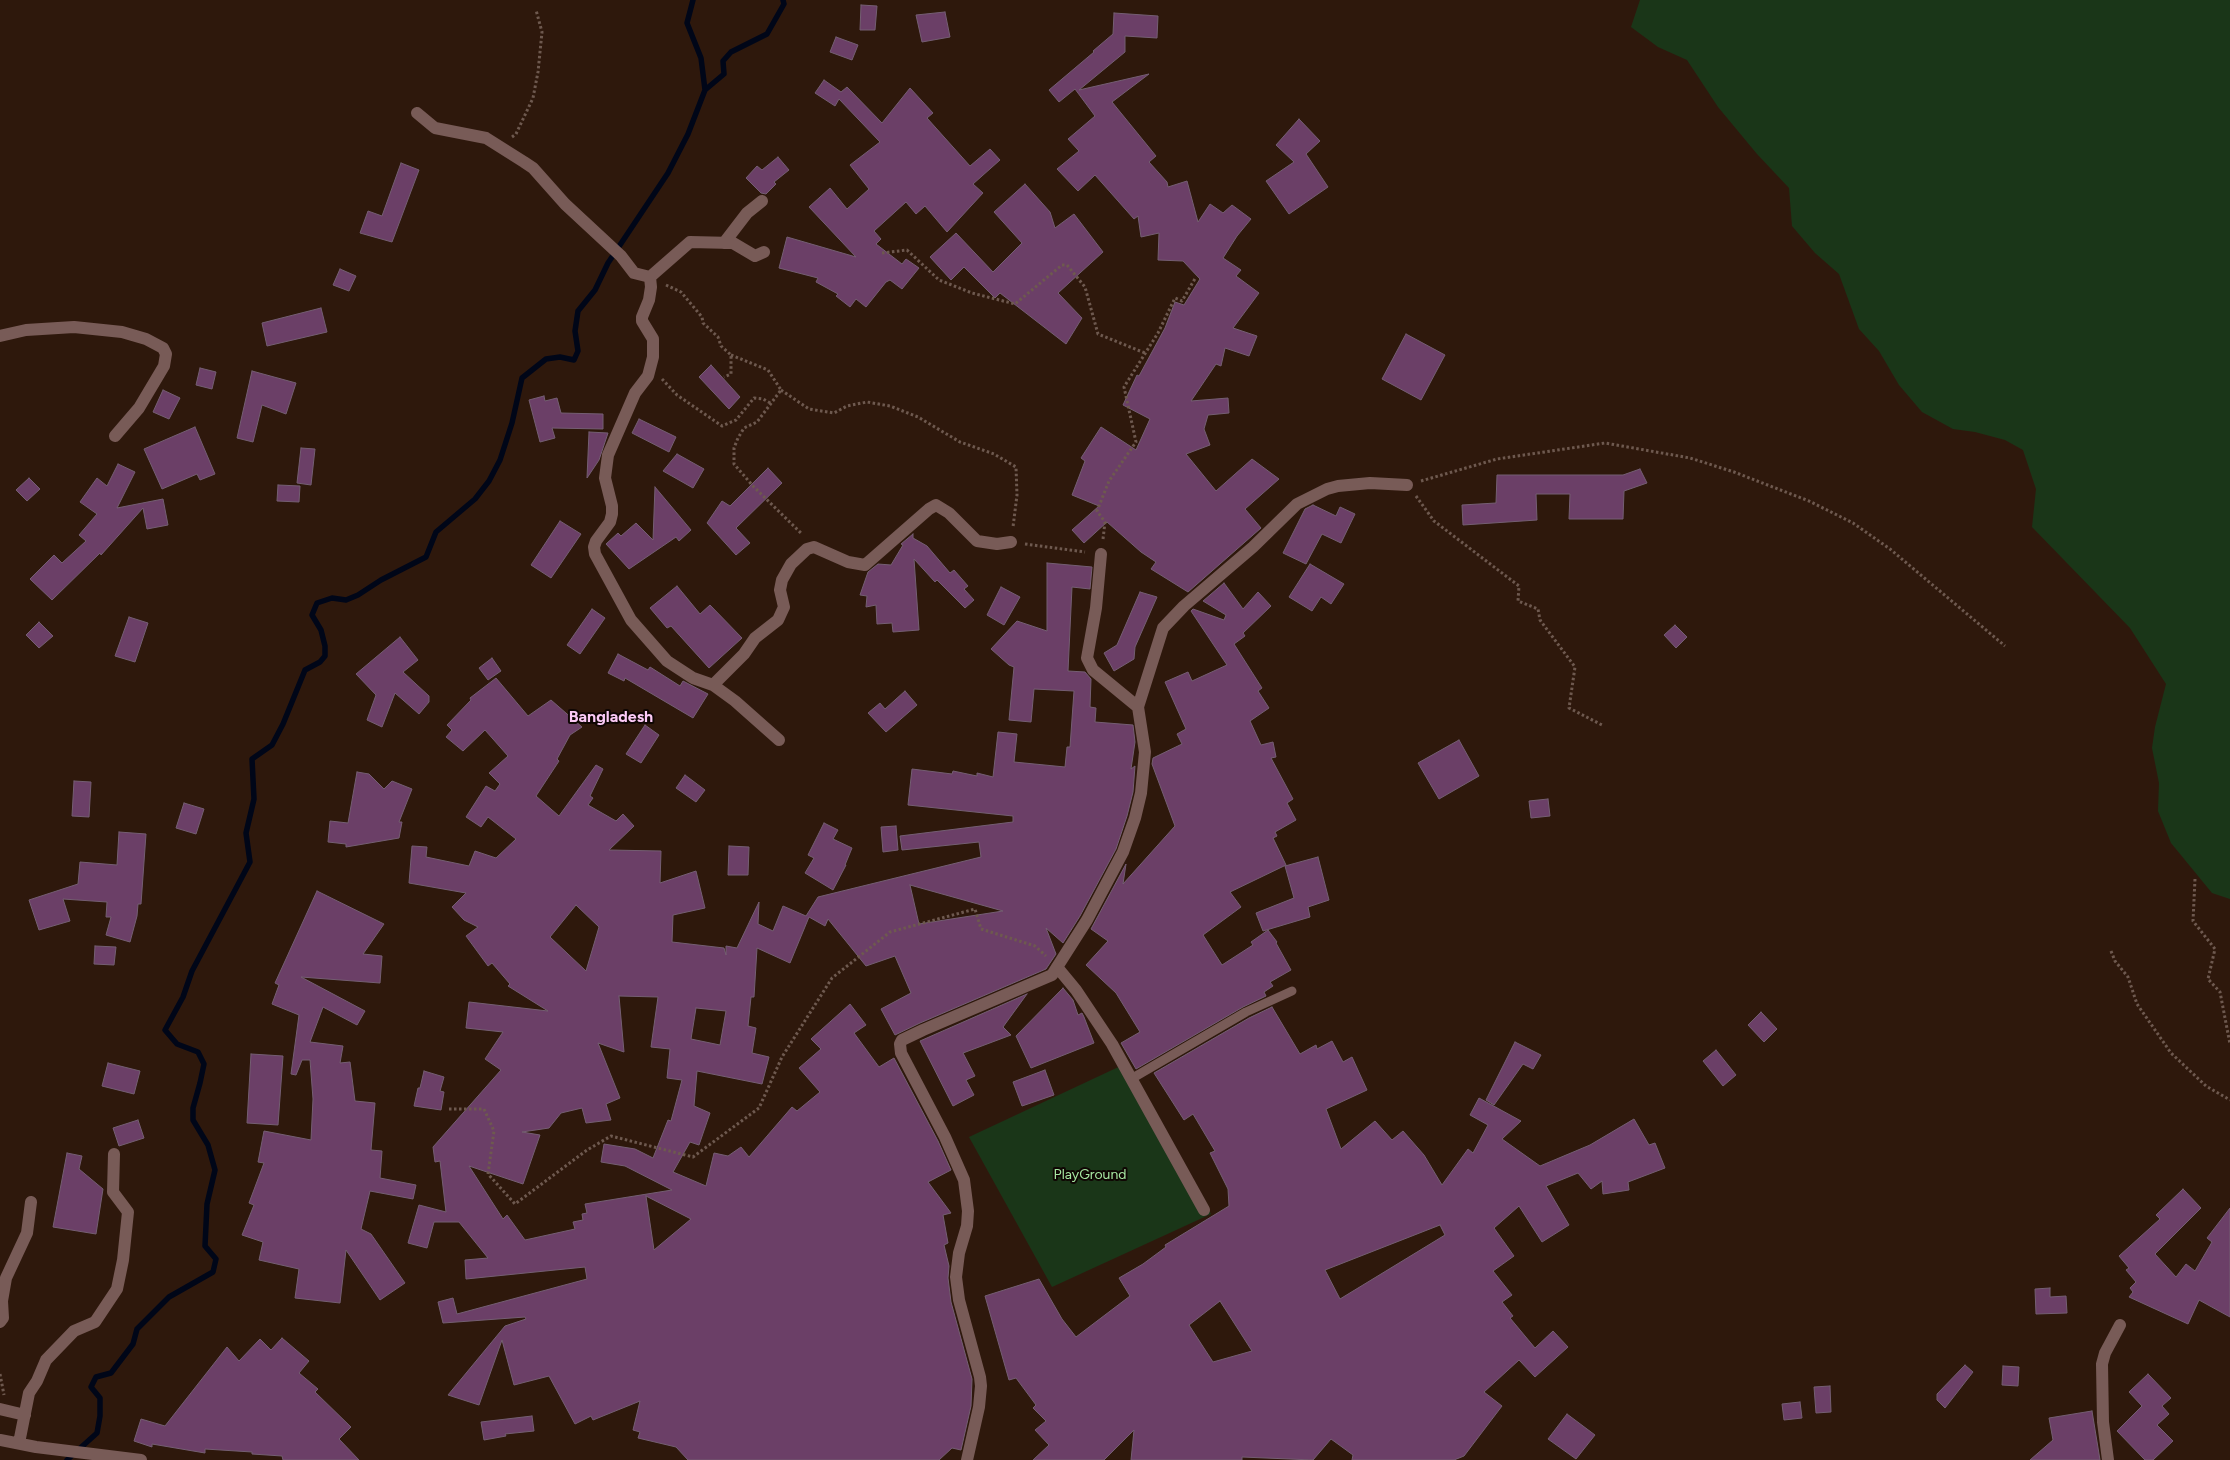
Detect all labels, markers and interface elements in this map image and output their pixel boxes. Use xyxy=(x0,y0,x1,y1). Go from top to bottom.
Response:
district label: Bangladesh xyxy=(569,707,653,727)
park label: PlayGround xyxy=(1054,1167,1126,1183)

